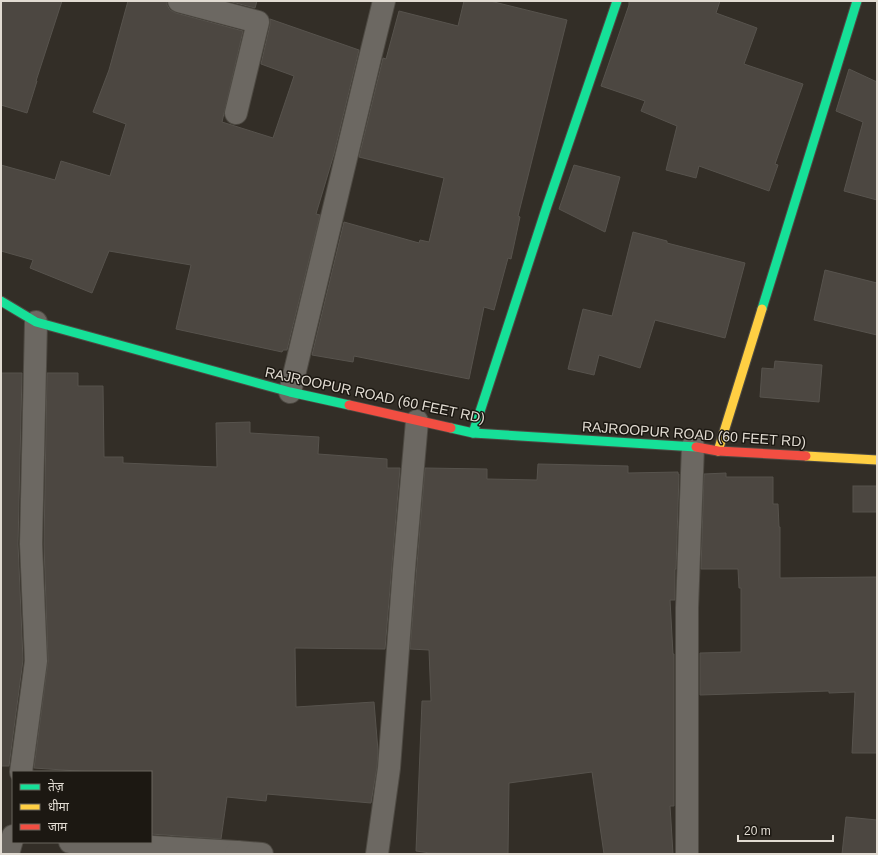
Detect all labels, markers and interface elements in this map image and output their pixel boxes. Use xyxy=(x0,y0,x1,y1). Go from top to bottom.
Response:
street label: RAJROOPUR ROAD (60 FEET RD) xyxy=(264,364,486,426)
street label: RAJROOPUR ROAD (60 FEET RD) xyxy=(581,418,807,450)
legend xyxy=(12,771,152,843)
text: तेज़ xyxy=(48,779,65,794)
text: धीमा xyxy=(48,799,70,814)
scale bar xyxy=(738,817,833,843)
text: जाम xyxy=(48,820,68,834)
text: 20 m xyxy=(744,824,771,838)

